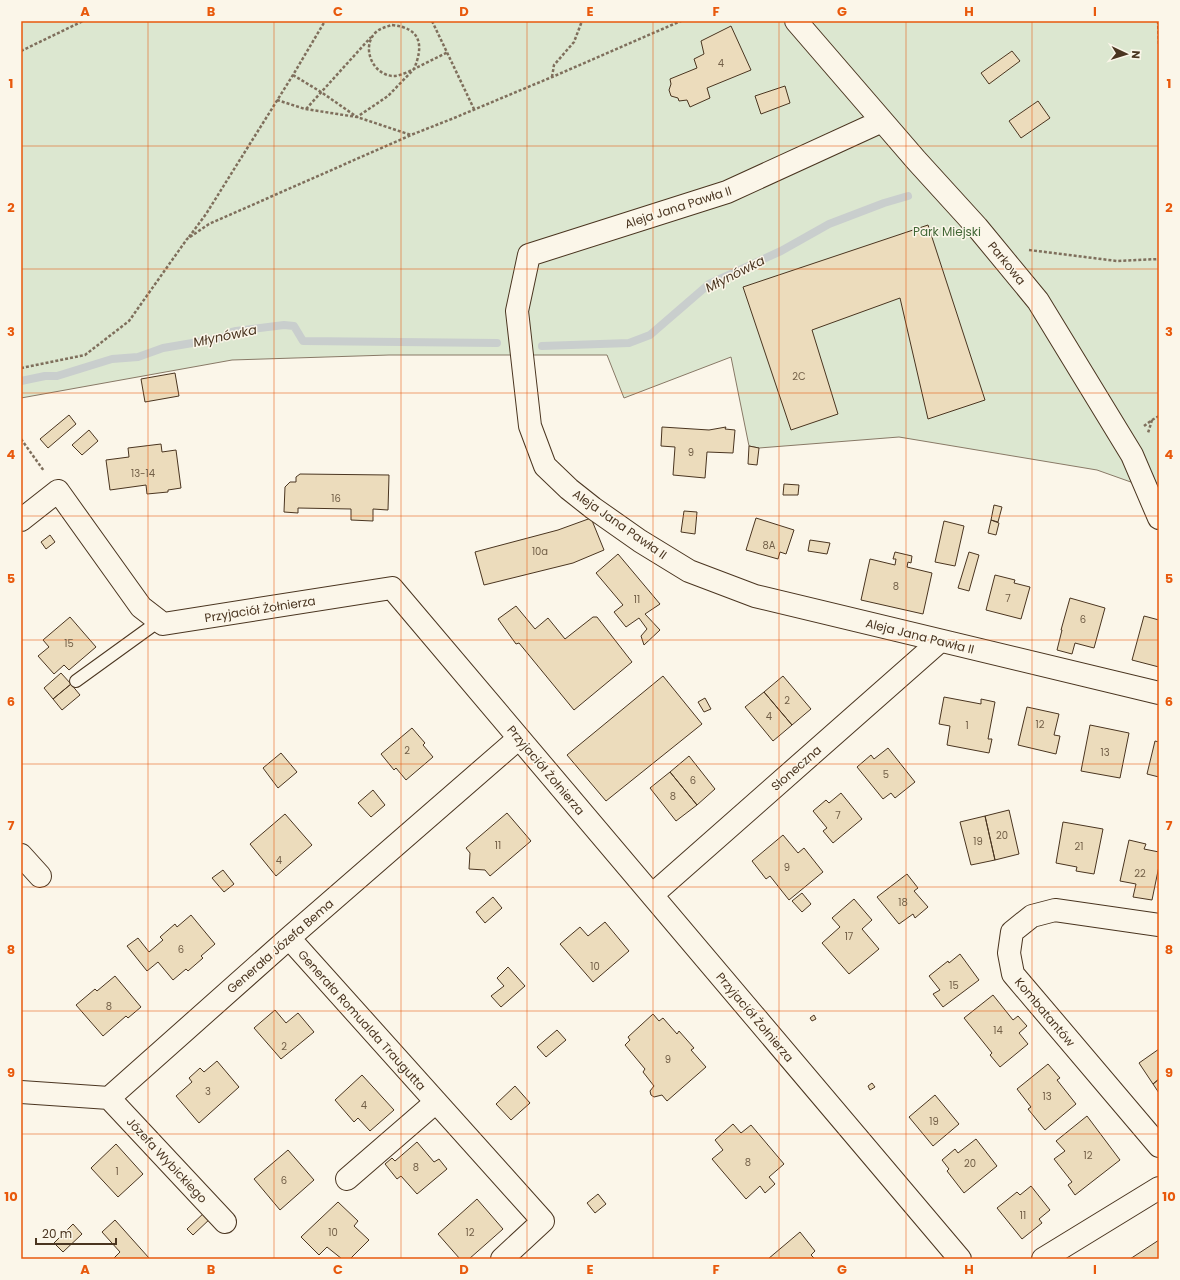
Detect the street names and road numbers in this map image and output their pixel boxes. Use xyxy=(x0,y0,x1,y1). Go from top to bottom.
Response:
street label: Aleja Jana Pawła II xyxy=(622,182,734,232)
street label: Parkowa xyxy=(984,238,1030,288)
street label: Aleja Jana Pawła II xyxy=(570,485,671,563)
street label: Przyjaciół Żołnierza xyxy=(203,592,317,626)
street label: Aleja Jana Pawła II xyxy=(864,614,976,658)
street label: Przyjaciół Żołnierza xyxy=(503,722,589,818)
street label: Słoneczna xyxy=(767,741,825,795)
street label: Generała Józefa Bema xyxy=(223,895,337,997)
street label: Generała Romualda Traugutta xyxy=(294,946,430,1094)
street label: Przyjaciół Żołnierza xyxy=(712,969,798,1065)
street label: Kombatantów xyxy=(1011,974,1079,1050)
street label: Józefa Wybickiego xyxy=(123,1113,211,1207)

